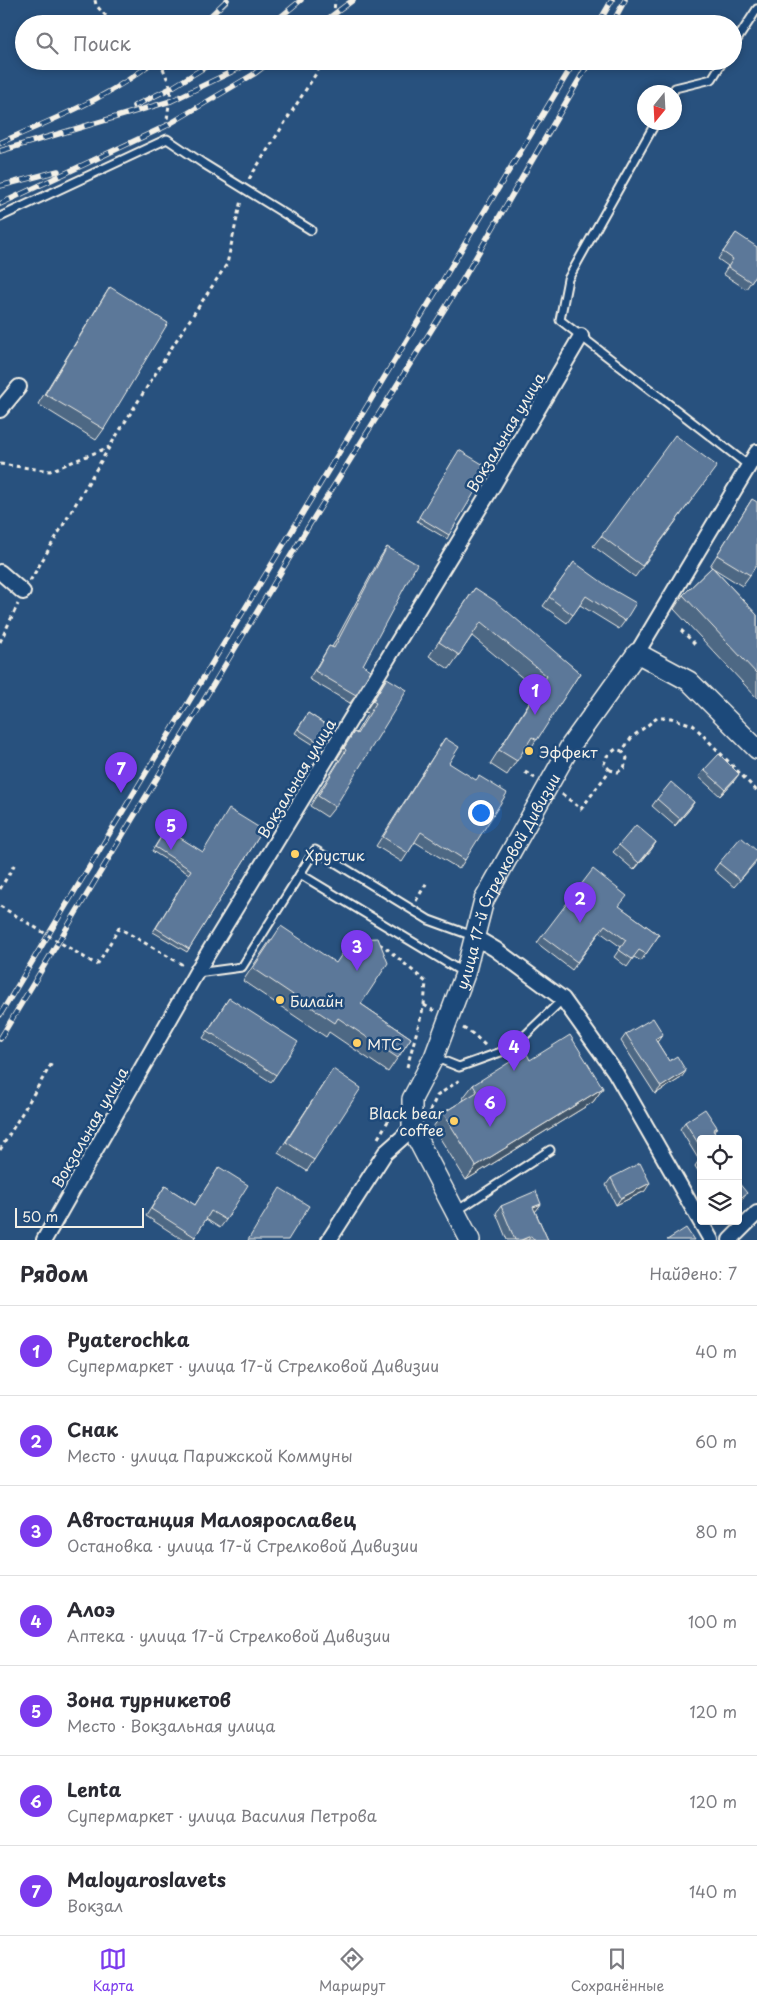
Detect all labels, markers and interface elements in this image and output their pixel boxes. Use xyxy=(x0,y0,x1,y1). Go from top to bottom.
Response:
search box xyxy=(15,15,742,70)
icon: search xyxy=(33,29,61,57)
text: Поиск xyxy=(73,29,131,57)
north arrow xyxy=(637,85,682,130)
street label: Вокзальная улица xyxy=(460,367,550,496)
pin: 1 xyxy=(519,674,551,715)
street label: Вокзальная улица xyxy=(251,713,341,842)
place label: Эффект xyxy=(539,740,598,763)
marker: Эффект xyxy=(523,745,535,757)
pin: 7 xyxy=(105,752,137,793)
street label: улица 17-й Стрелковой Дивизии xyxy=(449,769,565,992)
your location xyxy=(468,800,494,826)
pin: 5 xyxy=(155,809,187,850)
place label: Хрустик xyxy=(305,843,365,866)
marker: Хрустик xyxy=(289,848,301,860)
pin: 2 xyxy=(564,882,596,923)
pin: 3 xyxy=(341,930,373,971)
place label: Билайн xyxy=(290,989,344,1012)
marker: Билайн xyxy=(274,994,286,1006)
pin: 4 xyxy=(498,1030,530,1071)
place label: МТС xyxy=(367,1032,402,1055)
marker: МТС xyxy=(351,1037,363,1049)
street label: Вокзальная улица xyxy=(45,1062,133,1192)
pin: 6 xyxy=(474,1086,506,1127)
place label: Black bear coffee xyxy=(369,1101,444,1141)
marker: Black bear coffee xyxy=(448,1115,460,1127)
map controls xyxy=(697,1135,742,1225)
button: locate xyxy=(697,1135,742,1180)
button: layers xyxy=(697,1180,742,1225)
scale bar xyxy=(15,1205,144,1228)
text: 50 m xyxy=(22,1206,58,1227)
text: Рядом xyxy=(20,1257,88,1289)
text: Найдено: 7 xyxy=(650,1261,737,1285)
text: Pyaterochka xyxy=(67,1325,190,1353)
text: 1 xyxy=(32,1339,40,1363)
text: 40 m xyxy=(695,1339,737,1363)
text: Супермаркет · улица 17-й Стрелковой Дивизии xyxy=(67,1353,439,1377)
text: Снак xyxy=(67,1415,118,1443)
text: 2 xyxy=(30,1429,42,1453)
text: 60 m xyxy=(695,1429,737,1453)
text: Место · улица Парижской Коммуны xyxy=(67,1443,353,1467)
text: Автостанция Малоярославец xyxy=(67,1505,356,1533)
text: 3 xyxy=(31,1519,41,1543)
text: 80 m xyxy=(695,1519,737,1543)
text: Остановка · улица 17-й Стрелковой Дивизии xyxy=(67,1533,418,1557)
text: Алоэ xyxy=(67,1595,115,1623)
text: 4 xyxy=(31,1609,41,1633)
text: 100 m xyxy=(688,1609,737,1633)
text: Аптека · улица 17-й Стрелковой Дивизии xyxy=(67,1623,390,1647)
text: Зона турникетов xyxy=(67,1685,231,1713)
text: 5 xyxy=(31,1699,41,1723)
text: 120 m xyxy=(690,1699,737,1723)
text: Место · Вокзальная улица xyxy=(67,1713,275,1737)
text: Lenta xyxy=(67,1775,121,1803)
text: 6 xyxy=(30,1789,42,1813)
text: 120 m xyxy=(690,1789,737,1813)
text: Супермаркет · улица Василия Петрова xyxy=(67,1803,377,1827)
text: Maloyaroslavets xyxy=(67,1865,226,1893)
text: 7 xyxy=(31,1879,41,1903)
text: 140 m xyxy=(689,1879,737,1903)
text: Вокзал xyxy=(67,1893,123,1917)
tab: Карта xyxy=(93,1945,134,1996)
tab: Маршрут xyxy=(319,1945,385,1996)
tab: Сохранённые xyxy=(571,1945,664,1996)

